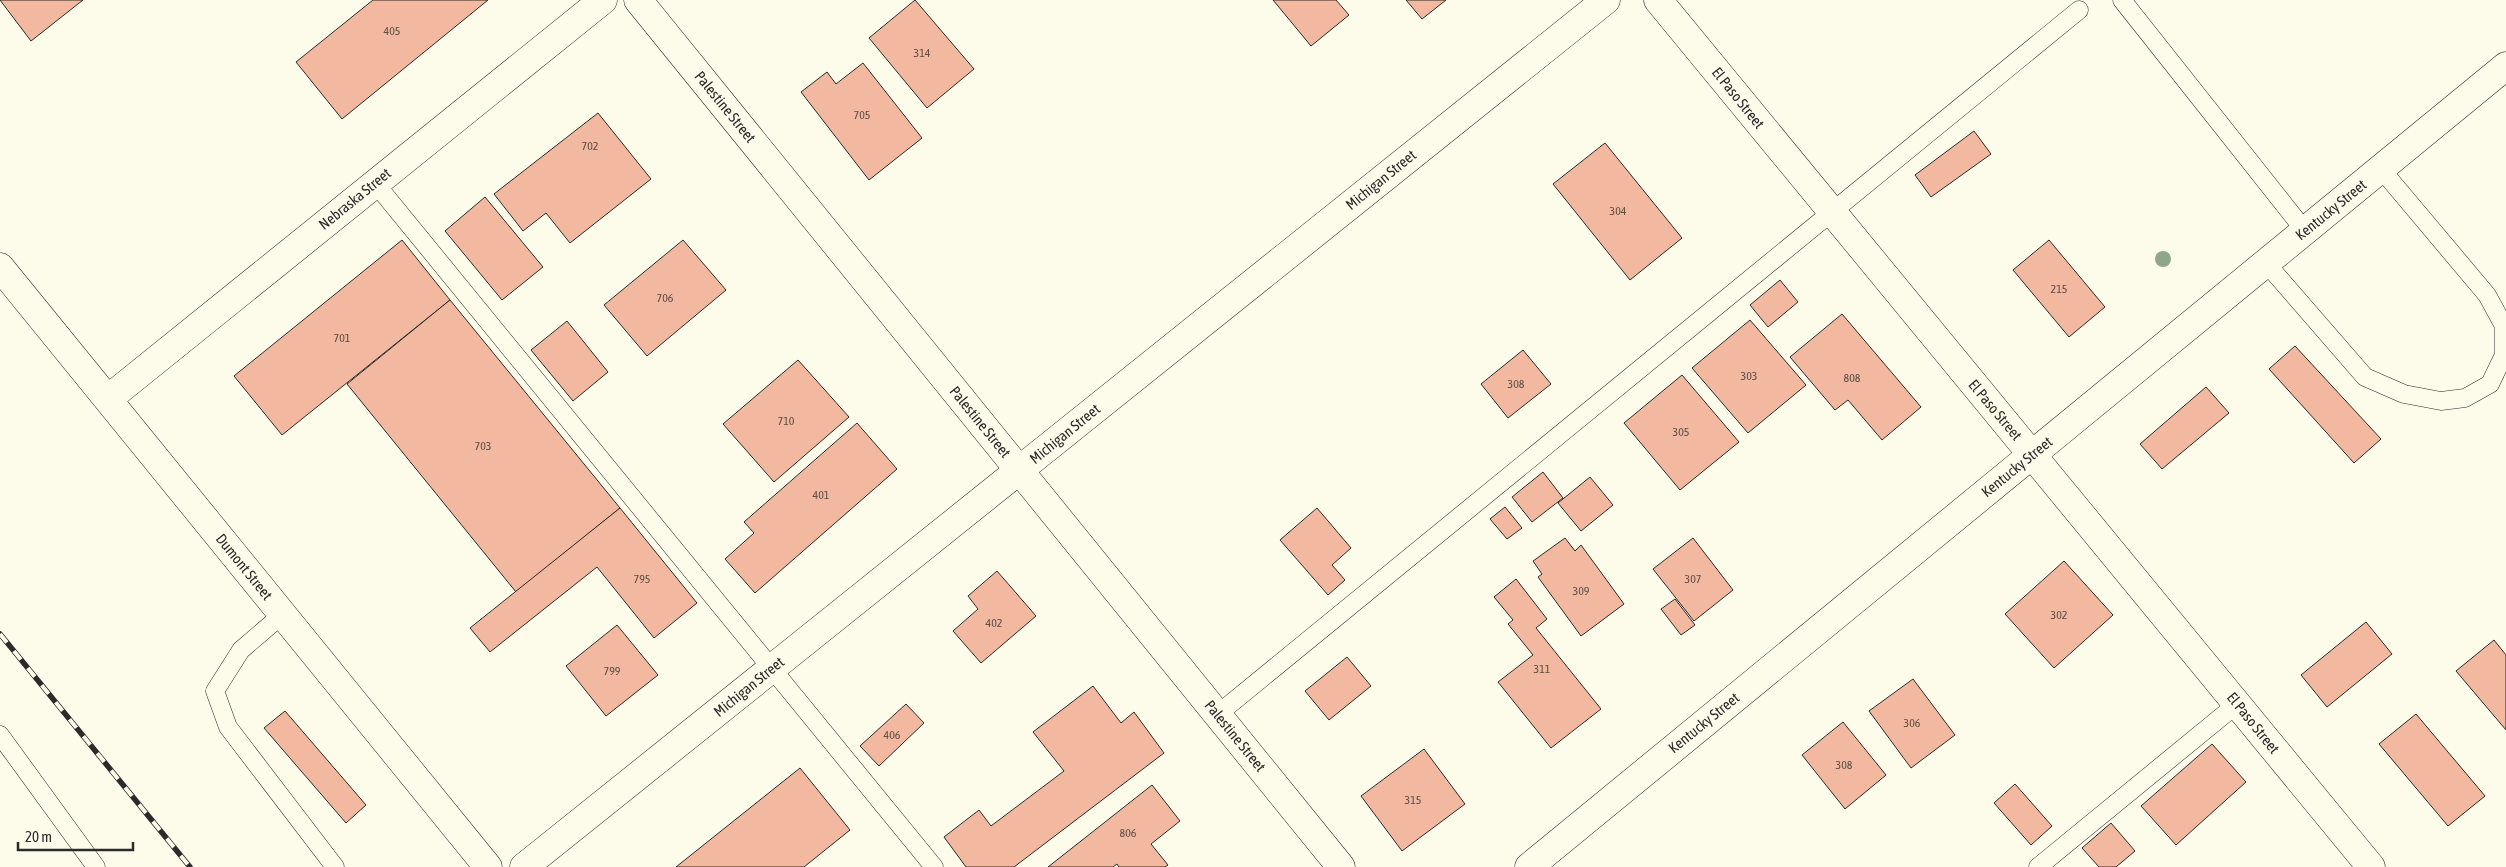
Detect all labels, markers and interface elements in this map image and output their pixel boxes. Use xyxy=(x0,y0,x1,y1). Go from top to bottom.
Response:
house number: 405 xyxy=(384,24,400,38)
house number: 314 xyxy=(914,46,931,60)
street label: El Paso Street xyxy=(1709,64,1768,132)
street label: Palestine Street xyxy=(691,68,759,146)
house number: 705 xyxy=(854,108,870,122)
house number: 702 xyxy=(582,139,598,153)
street label: Michigan Street xyxy=(1342,146,1419,213)
street label: Nebraska Street xyxy=(315,164,394,233)
street label: Kentucky Street xyxy=(2292,176,2369,243)
house number: 304 xyxy=(1610,204,1627,218)
house number: 215 xyxy=(2051,282,2067,296)
house number: 706 xyxy=(657,291,674,305)
house number: 701 xyxy=(334,331,351,345)
house number: 303 xyxy=(1741,369,1757,383)
house number: 808 xyxy=(1844,371,1861,385)
street label: El Paso Street xyxy=(1965,376,2026,443)
house number: 308 xyxy=(1508,377,1525,391)
street label: Palestine Street xyxy=(946,383,1014,461)
street label: Michigan Street xyxy=(1026,400,1103,467)
house number: 710 xyxy=(778,414,795,428)
house number: 305 xyxy=(1673,425,1689,439)
street label: Kentucky Street xyxy=(1978,433,2055,500)
house number: 703 xyxy=(475,439,491,453)
house number: 401 xyxy=(813,488,830,502)
street label: Dumont Street xyxy=(213,530,276,603)
house number: 795 xyxy=(634,572,650,586)
house number: 307 xyxy=(1685,572,1702,586)
house number: 309 xyxy=(1573,584,1590,598)
house number: 302 xyxy=(2051,608,2067,622)
house number: 402 xyxy=(986,616,1002,630)
street label: Michigan Street xyxy=(710,653,787,720)
house number: 311 xyxy=(1534,662,1551,676)
house number: 799 xyxy=(604,664,621,678)
street label: Kentucky Street xyxy=(1665,689,1742,756)
street label: El Paso Street xyxy=(2224,689,2283,757)
street label: Palestine Street xyxy=(1201,697,1269,775)
house number: 306 xyxy=(1904,716,1921,730)
house number: 406 xyxy=(884,728,901,742)
house number: 308 xyxy=(1836,758,1853,772)
house number: 315 xyxy=(1405,793,1421,807)
scale bar xyxy=(18,820,132,852)
house number: 806 xyxy=(1120,826,1137,840)
text: 20 m xyxy=(25,828,52,845)

